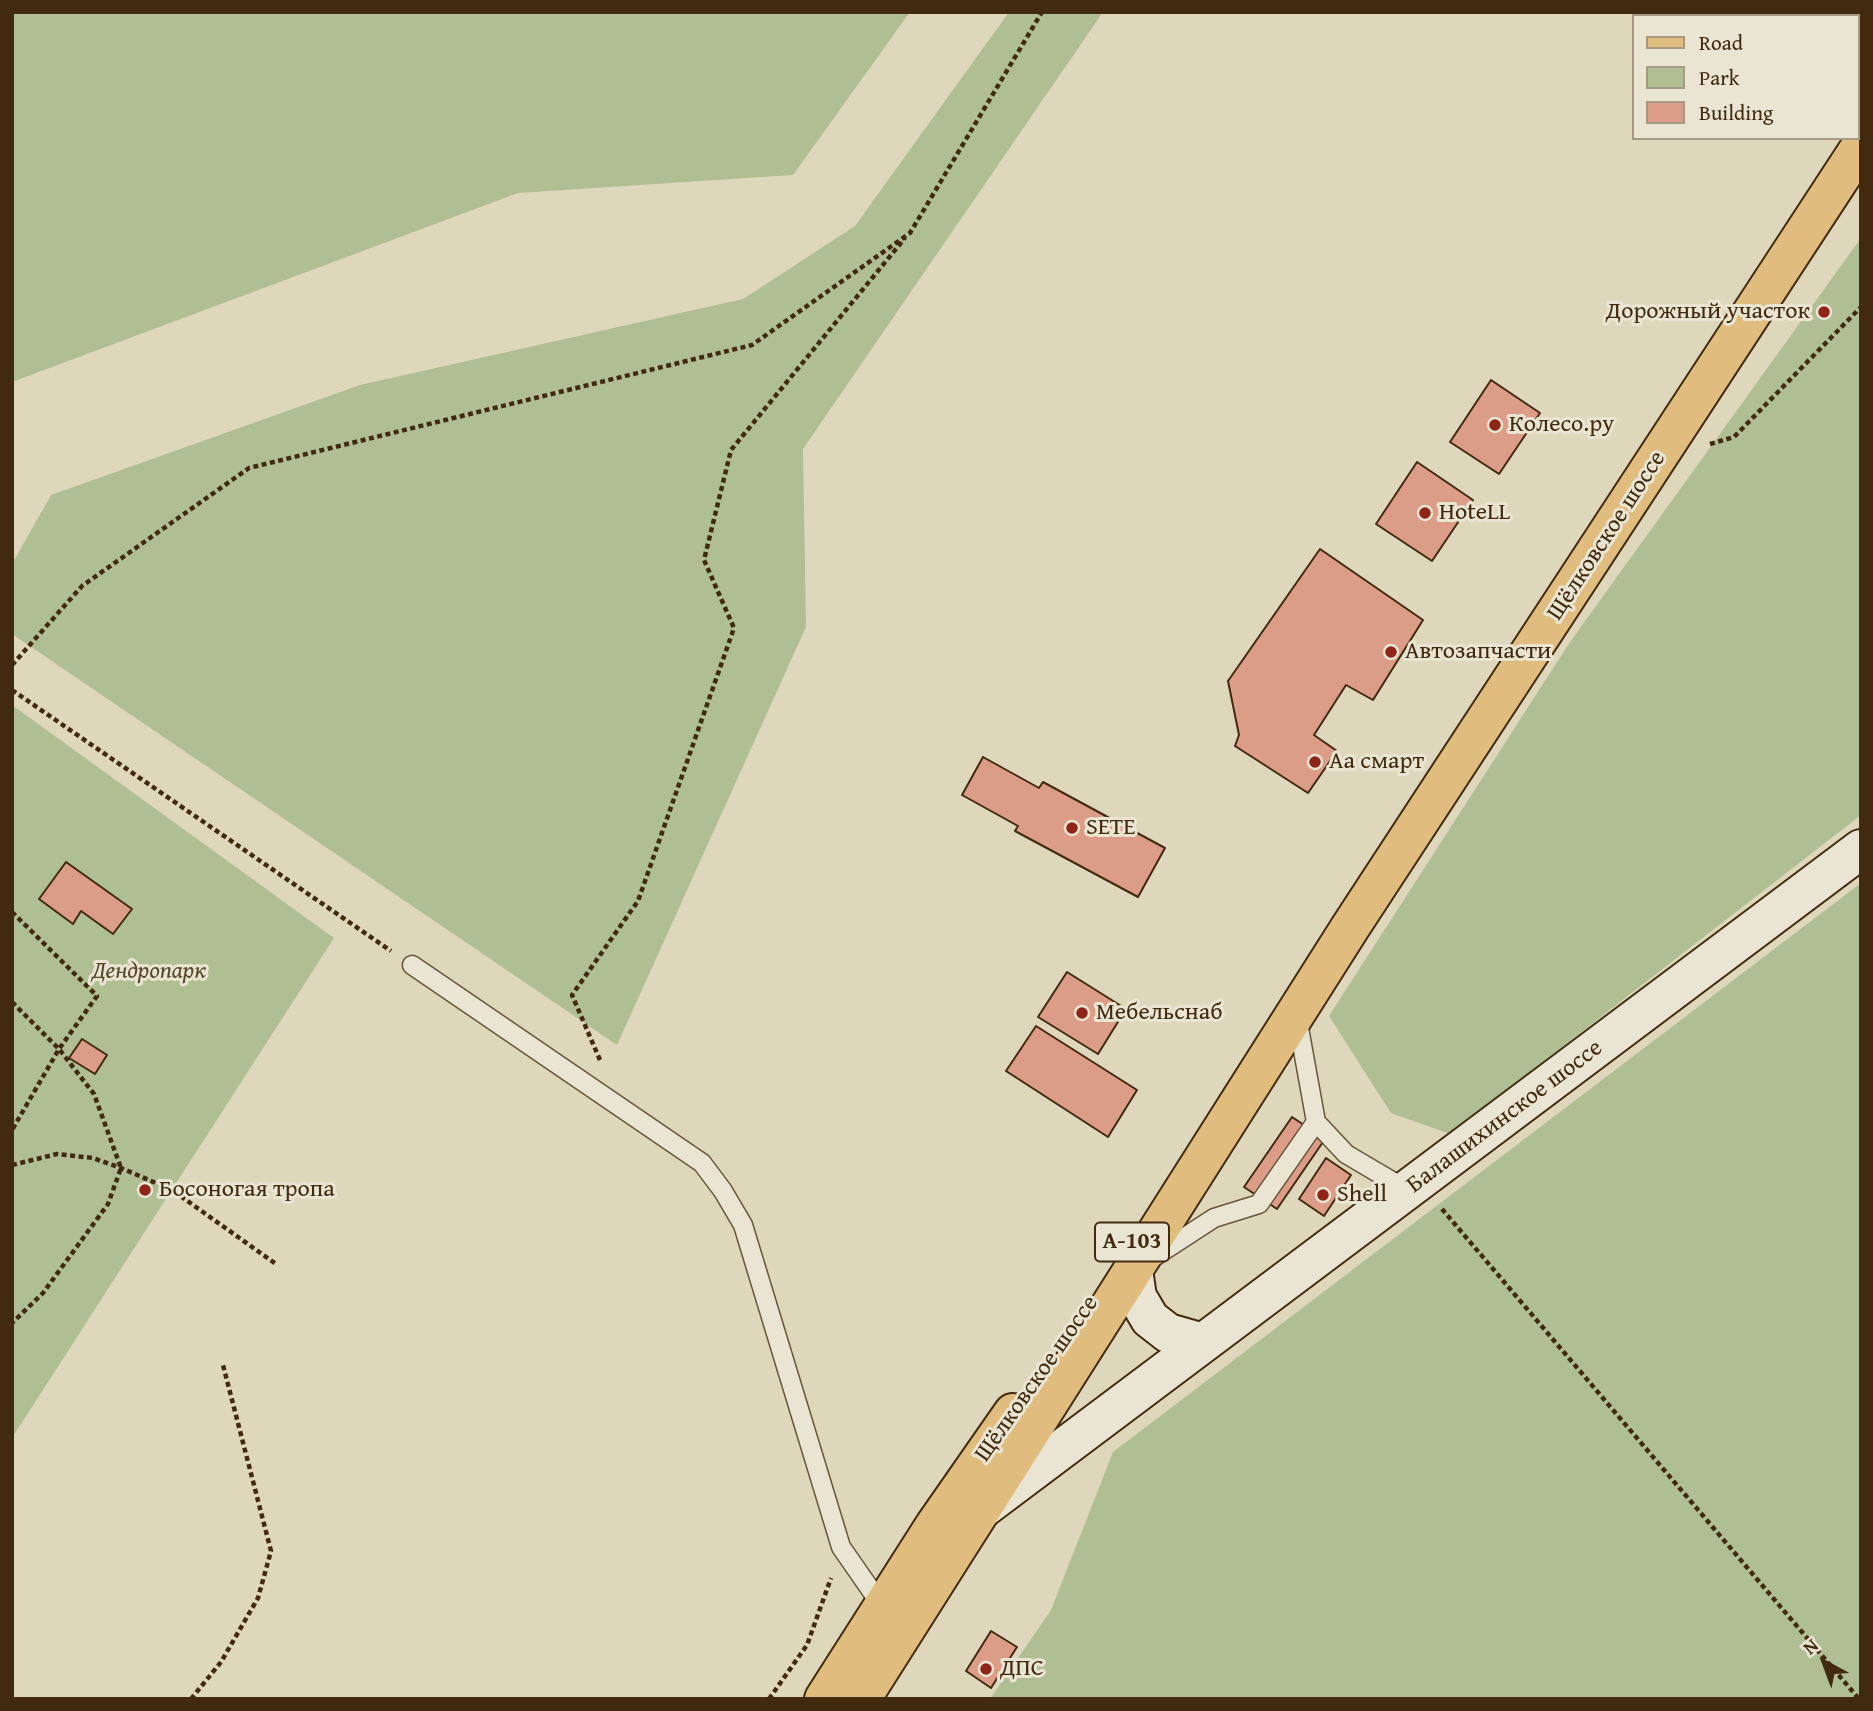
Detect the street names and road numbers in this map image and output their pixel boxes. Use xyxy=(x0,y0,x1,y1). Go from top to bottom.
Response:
street label: Щёлковское шоссе xyxy=(1541,446,1673,626)
street label: Балашихинское шоссе xyxy=(1402,1034,1608,1200)
road number: А-103 xyxy=(1095,1222,1169,1261)
street label: Щёлковское шоссе xyxy=(969,1290,1105,1468)

